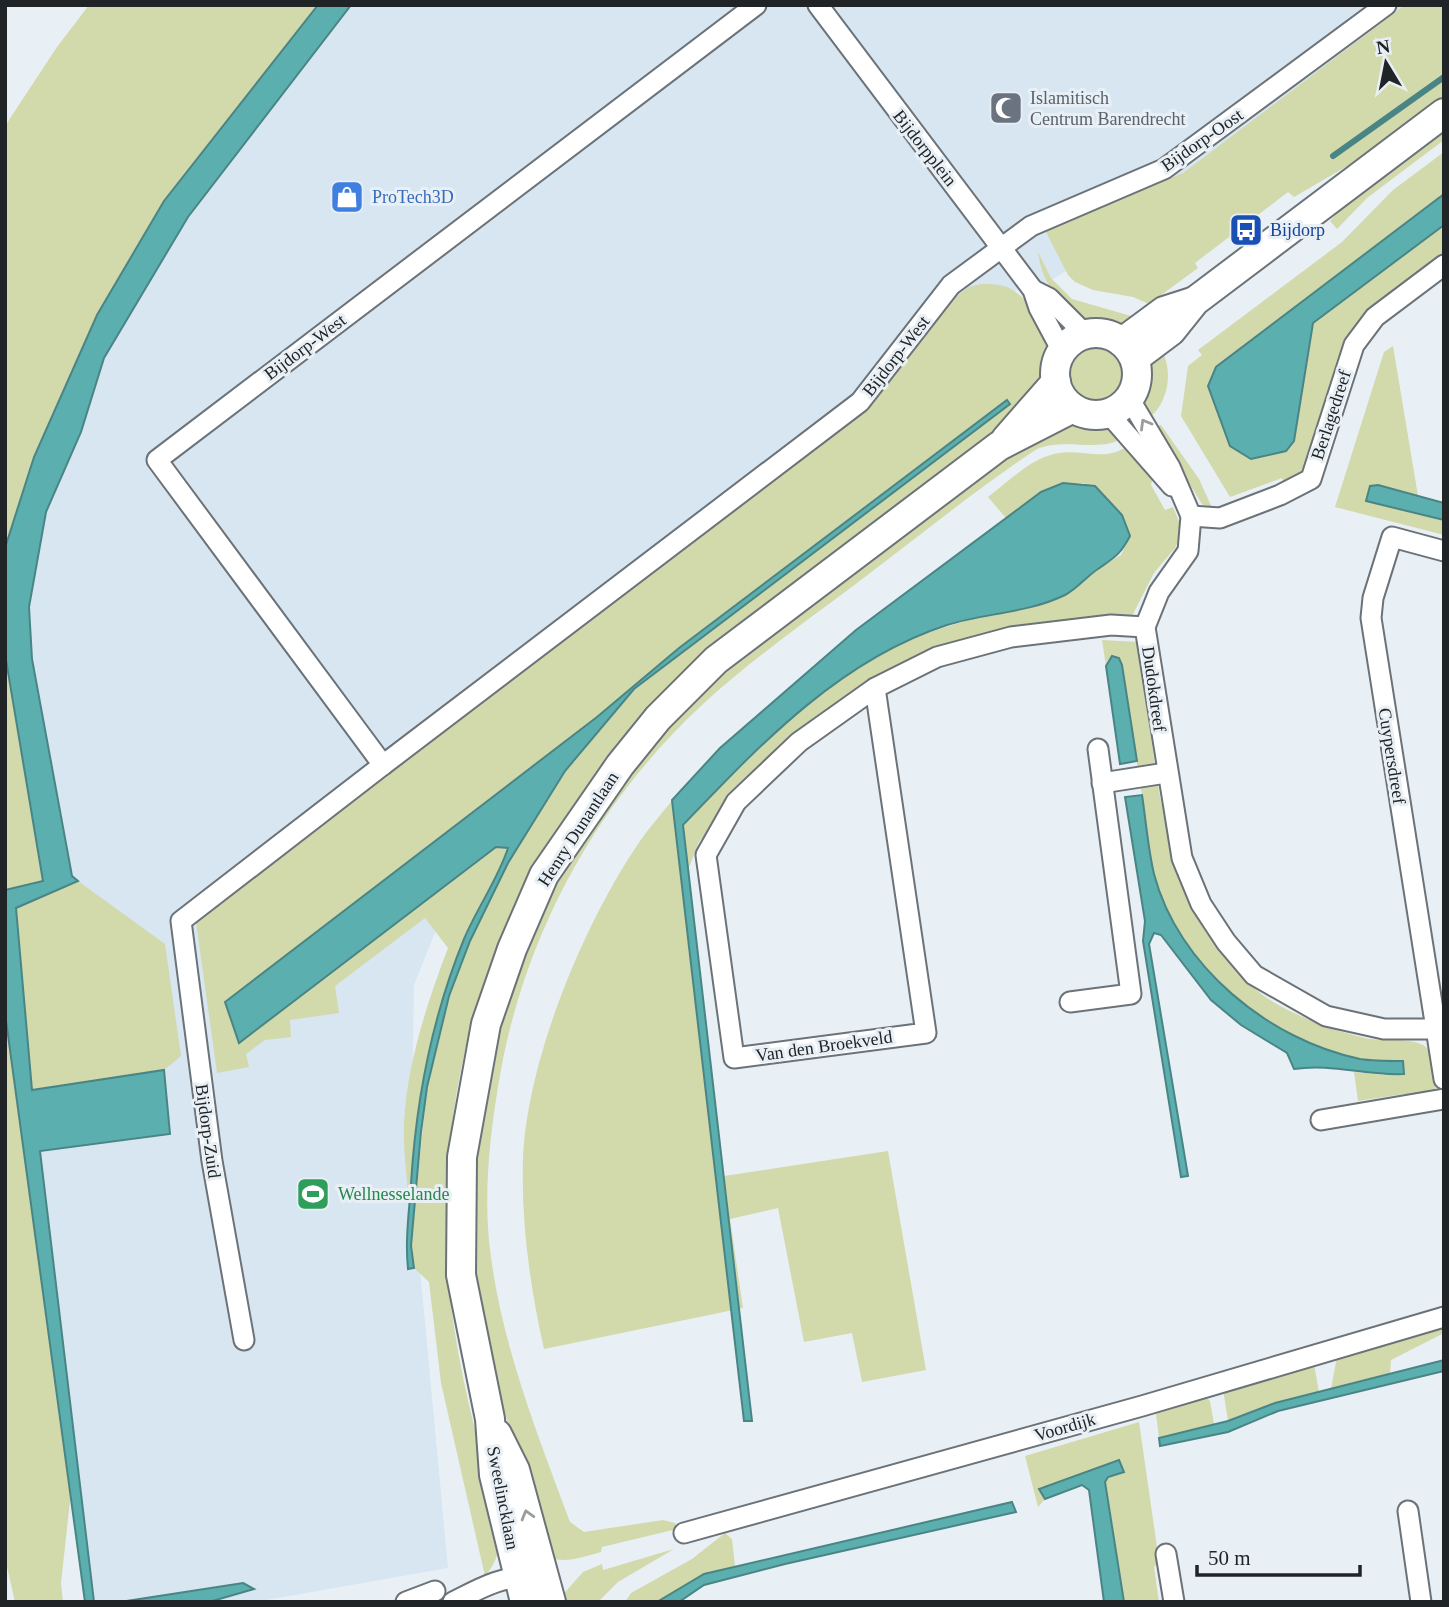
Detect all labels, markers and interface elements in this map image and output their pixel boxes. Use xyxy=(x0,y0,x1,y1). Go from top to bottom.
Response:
north arrow xyxy=(1351,28,1421,98)
text: N xyxy=(1375,35,1392,58)
place label: Islamitisch Centrum Barendrecht xyxy=(1030,88,1185,129)
mosque icon: Islamitisch Centrum Barendrecht xyxy=(987,89,1025,127)
street label: Bijdorp-Oost xyxy=(1157,105,1247,175)
street label: Bijdorpplein xyxy=(889,106,961,190)
shop icon: ProTech3D xyxy=(328,178,366,216)
place label: ProTech3D xyxy=(372,187,454,207)
bus stop icon: Bijdorp xyxy=(1227,211,1265,249)
place label: Bijdorp xyxy=(1270,220,1325,240)
street label: Bijdorp-West xyxy=(260,310,350,384)
street label: Bijdorp-West xyxy=(858,312,934,400)
street label: Berlagedreef xyxy=(1307,368,1355,462)
one-way arrow xyxy=(1140,418,1153,431)
street label: Dudokdreef xyxy=(1138,645,1170,733)
street label: Cuypersdreef xyxy=(1375,707,1409,805)
street label: Henry Dunantlaan xyxy=(534,768,622,890)
street label: Van den Broekveld xyxy=(754,1026,894,1066)
street label: Bijdorp-Zuid xyxy=(191,1083,225,1179)
sports icon: Wellnesselande xyxy=(294,1175,332,1213)
place label: Wellnesselande xyxy=(338,1184,450,1204)
street label: Voordijk xyxy=(1032,1409,1098,1445)
street label: Sweelincklaan xyxy=(483,1445,523,1551)
one-way arrow xyxy=(521,1509,536,1521)
scale bar xyxy=(1197,1534,1360,1578)
text: 50 m xyxy=(1208,1546,1251,1570)

